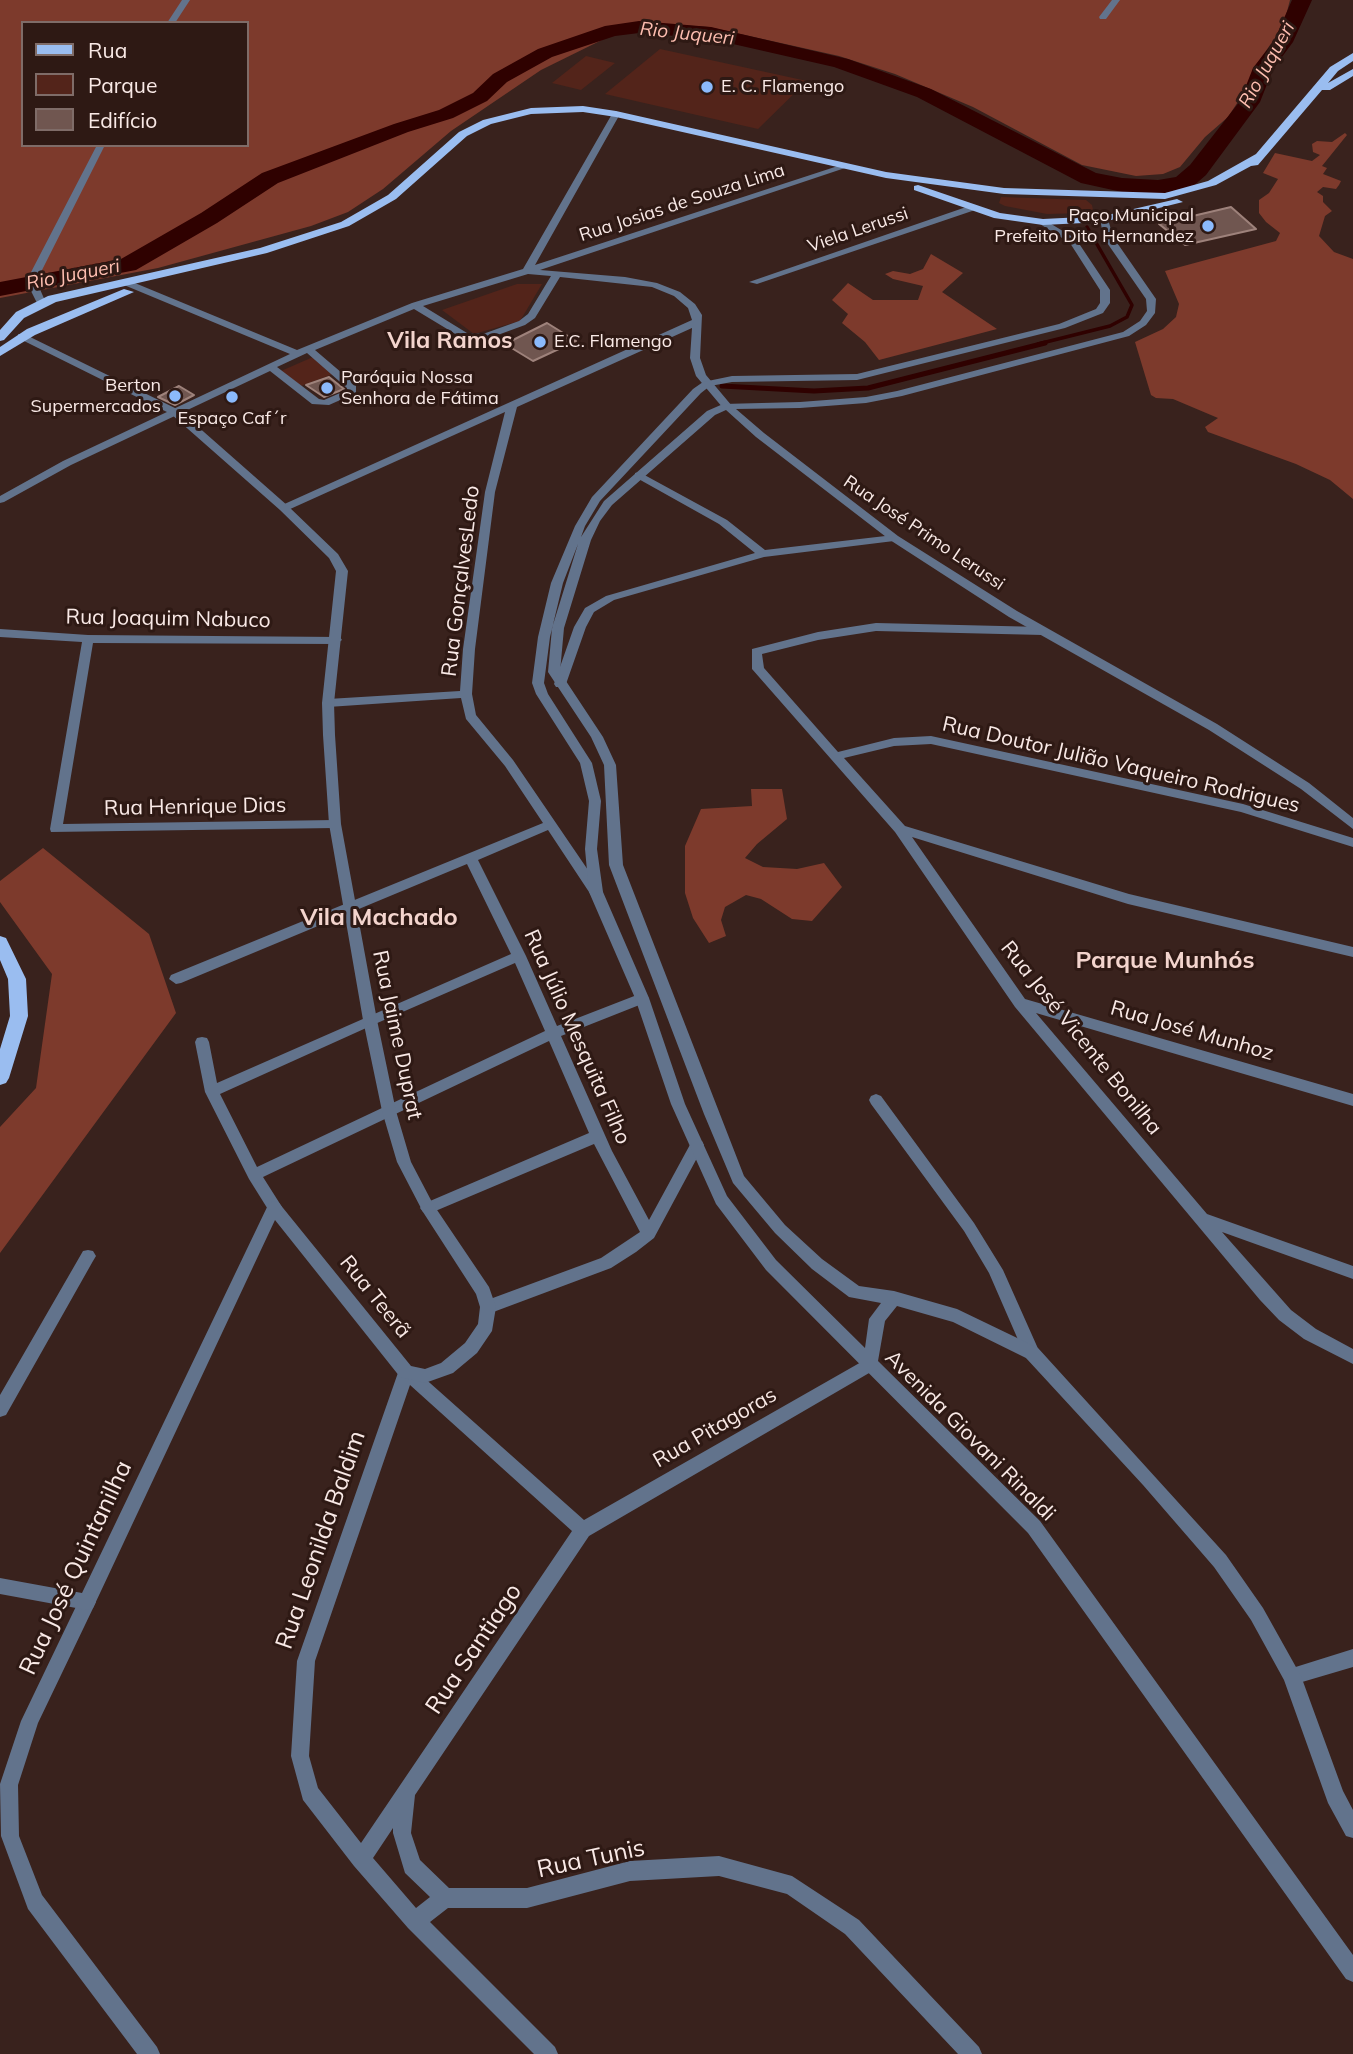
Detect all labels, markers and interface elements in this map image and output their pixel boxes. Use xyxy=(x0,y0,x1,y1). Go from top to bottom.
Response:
water label: Rio Juqueri xyxy=(639,18,735,50)
water label: Rio Juqueri xyxy=(1234,18,1300,112)
legend xyxy=(21,21,248,147)
text: Rua xyxy=(88,37,127,63)
text: Parque xyxy=(88,72,157,98)
place label: E. C. Flamengo xyxy=(721,76,844,98)
marker: E. C. Flamengo xyxy=(699,79,715,95)
text: Edifício xyxy=(88,107,157,133)
street label: Rua Josias de Souza Lima xyxy=(577,160,787,246)
street label: Viela Lerussi xyxy=(805,203,911,257)
place label: Paço Municipal Prefeito Dito Hernandez xyxy=(994,205,1194,248)
marker: Paço Municipal Prefeito Dito Hernandez xyxy=(1200,218,1216,234)
water label: Rio Juqueri xyxy=(24,255,122,295)
district label: Vila Ramos xyxy=(387,327,513,355)
place label: E.C. Flamengo xyxy=(554,331,672,353)
marker: E.C. Flamengo xyxy=(532,334,548,350)
place label: Paróquia Nossa Senhora de Fátima xyxy=(341,367,499,410)
place label: Berton Supermercados xyxy=(31,375,161,418)
marker: Paróquia Nossa Senhora de Fátima xyxy=(319,380,335,396)
marker: Berton Supermercados xyxy=(167,388,183,404)
marker: Espaço Caf´r xyxy=(224,389,240,405)
place label: Espaço Caf´r xyxy=(177,408,287,430)
street label: Rua José Primo Lerussi xyxy=(839,471,1009,595)
street label: Rua GonçalvesLedo xyxy=(437,484,485,678)
street label: Rua Joaquim Nabuco xyxy=(65,605,271,633)
street label: Rua Doutor Julião Vaqueiro Rodrigues xyxy=(940,712,1302,818)
street label: Rua Henrique Dias xyxy=(104,793,286,821)
district label: Vila Machado xyxy=(300,904,458,932)
street label: Rua Júlio Mesquita Filho xyxy=(518,926,636,1148)
street label: Rua José Vicente Bonilha xyxy=(995,936,1167,1140)
district label: Parque Munhós xyxy=(1076,947,1254,975)
street label: Rua Jaime Duprat xyxy=(367,948,427,1122)
street label: Rua José Munhoz xyxy=(1108,996,1276,1066)
street label: Rua Teerã xyxy=(334,1251,416,1343)
street label: Avenida Giovani Rinaldi xyxy=(879,1345,1061,1527)
street label: Rua Pitagoras xyxy=(649,1382,781,1474)
street label: Rua Leonilda Baldim xyxy=(270,1427,372,1653)
street label: Rua José Quintanilha xyxy=(14,1456,138,1680)
street label: Rua Santiago xyxy=(420,1578,528,1720)
street label: Rua Tunis xyxy=(534,1834,648,1884)

